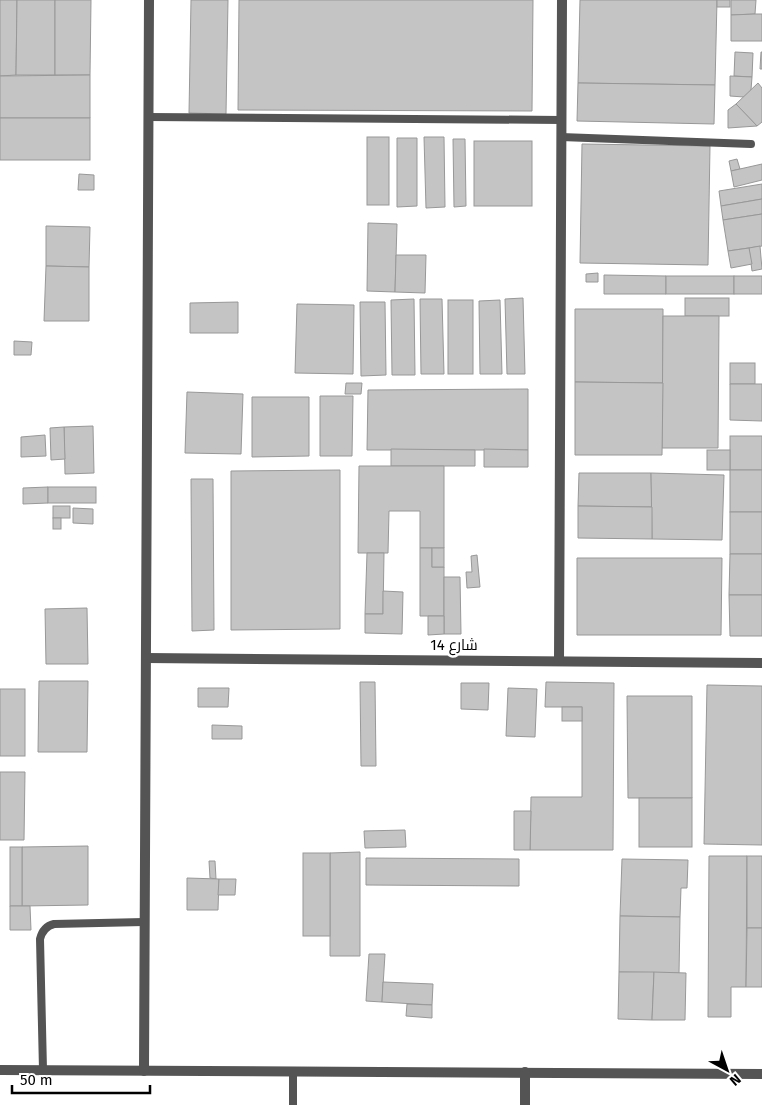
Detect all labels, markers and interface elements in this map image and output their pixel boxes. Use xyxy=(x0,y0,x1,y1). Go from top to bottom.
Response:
street label: شارع 14 xyxy=(430,636,478,656)
north arrow xyxy=(702,1045,752,1095)
scale bar xyxy=(12,1062,150,1094)
text: N xyxy=(726,1070,744,1089)
text: 50 m xyxy=(20,1071,53,1089)

